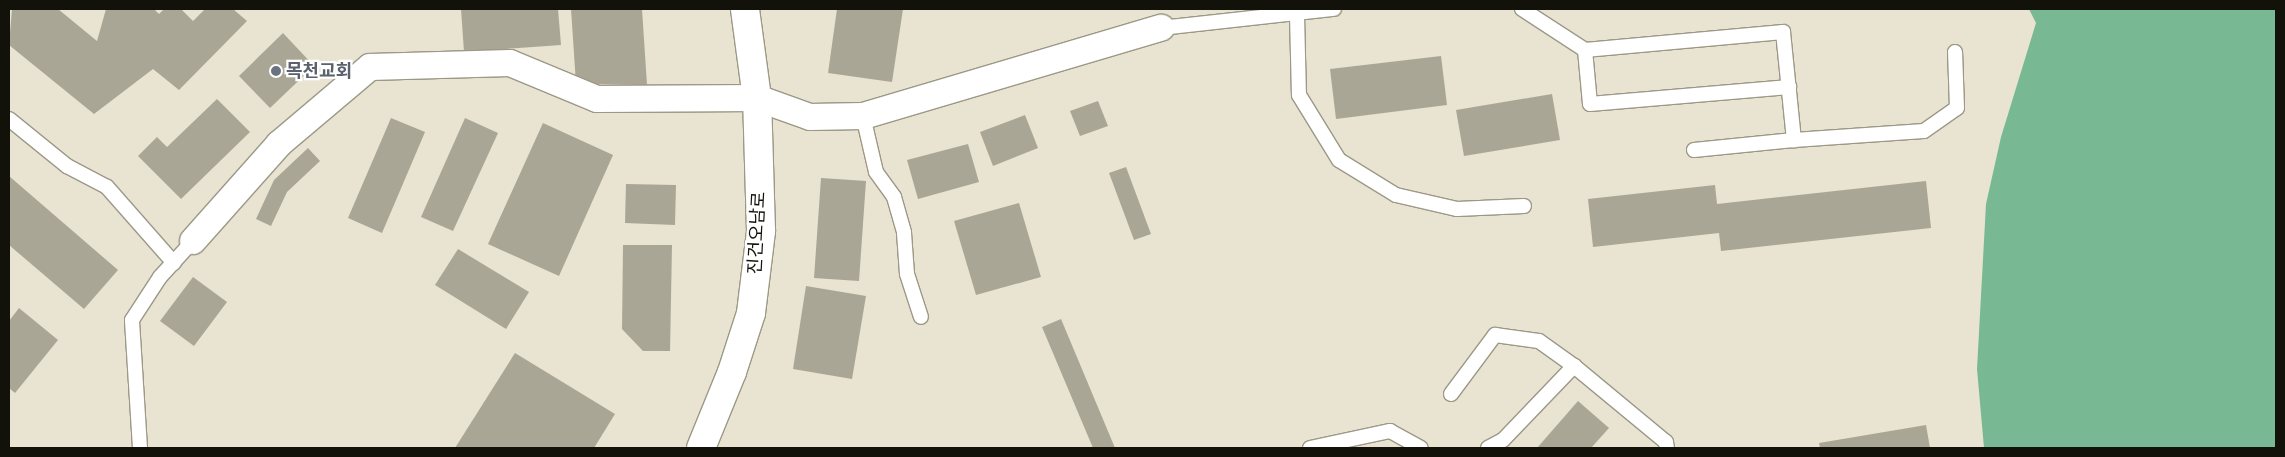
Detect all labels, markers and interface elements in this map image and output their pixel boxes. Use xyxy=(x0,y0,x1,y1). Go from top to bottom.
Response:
place label: 목천교회 xyxy=(286,60,352,82)
marker: 목천교회 xyxy=(270,65,282,77)
street label: 진건오남로 xyxy=(744,191,770,275)

